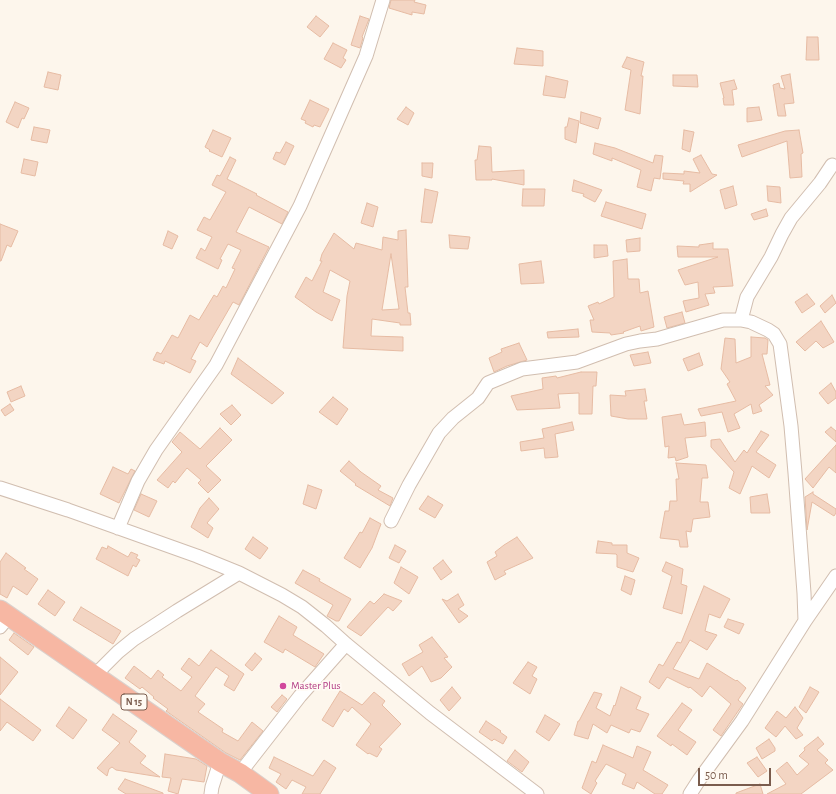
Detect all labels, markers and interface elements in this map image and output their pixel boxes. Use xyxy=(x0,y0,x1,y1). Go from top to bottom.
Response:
place label: Master Plus xyxy=(291,679,341,693)
marker: Master Plus xyxy=(278,681,288,691)
road number: N 15 xyxy=(121,694,147,710)
scale bar xyxy=(700,760,773,786)
text: 50 m xyxy=(705,769,728,781)

